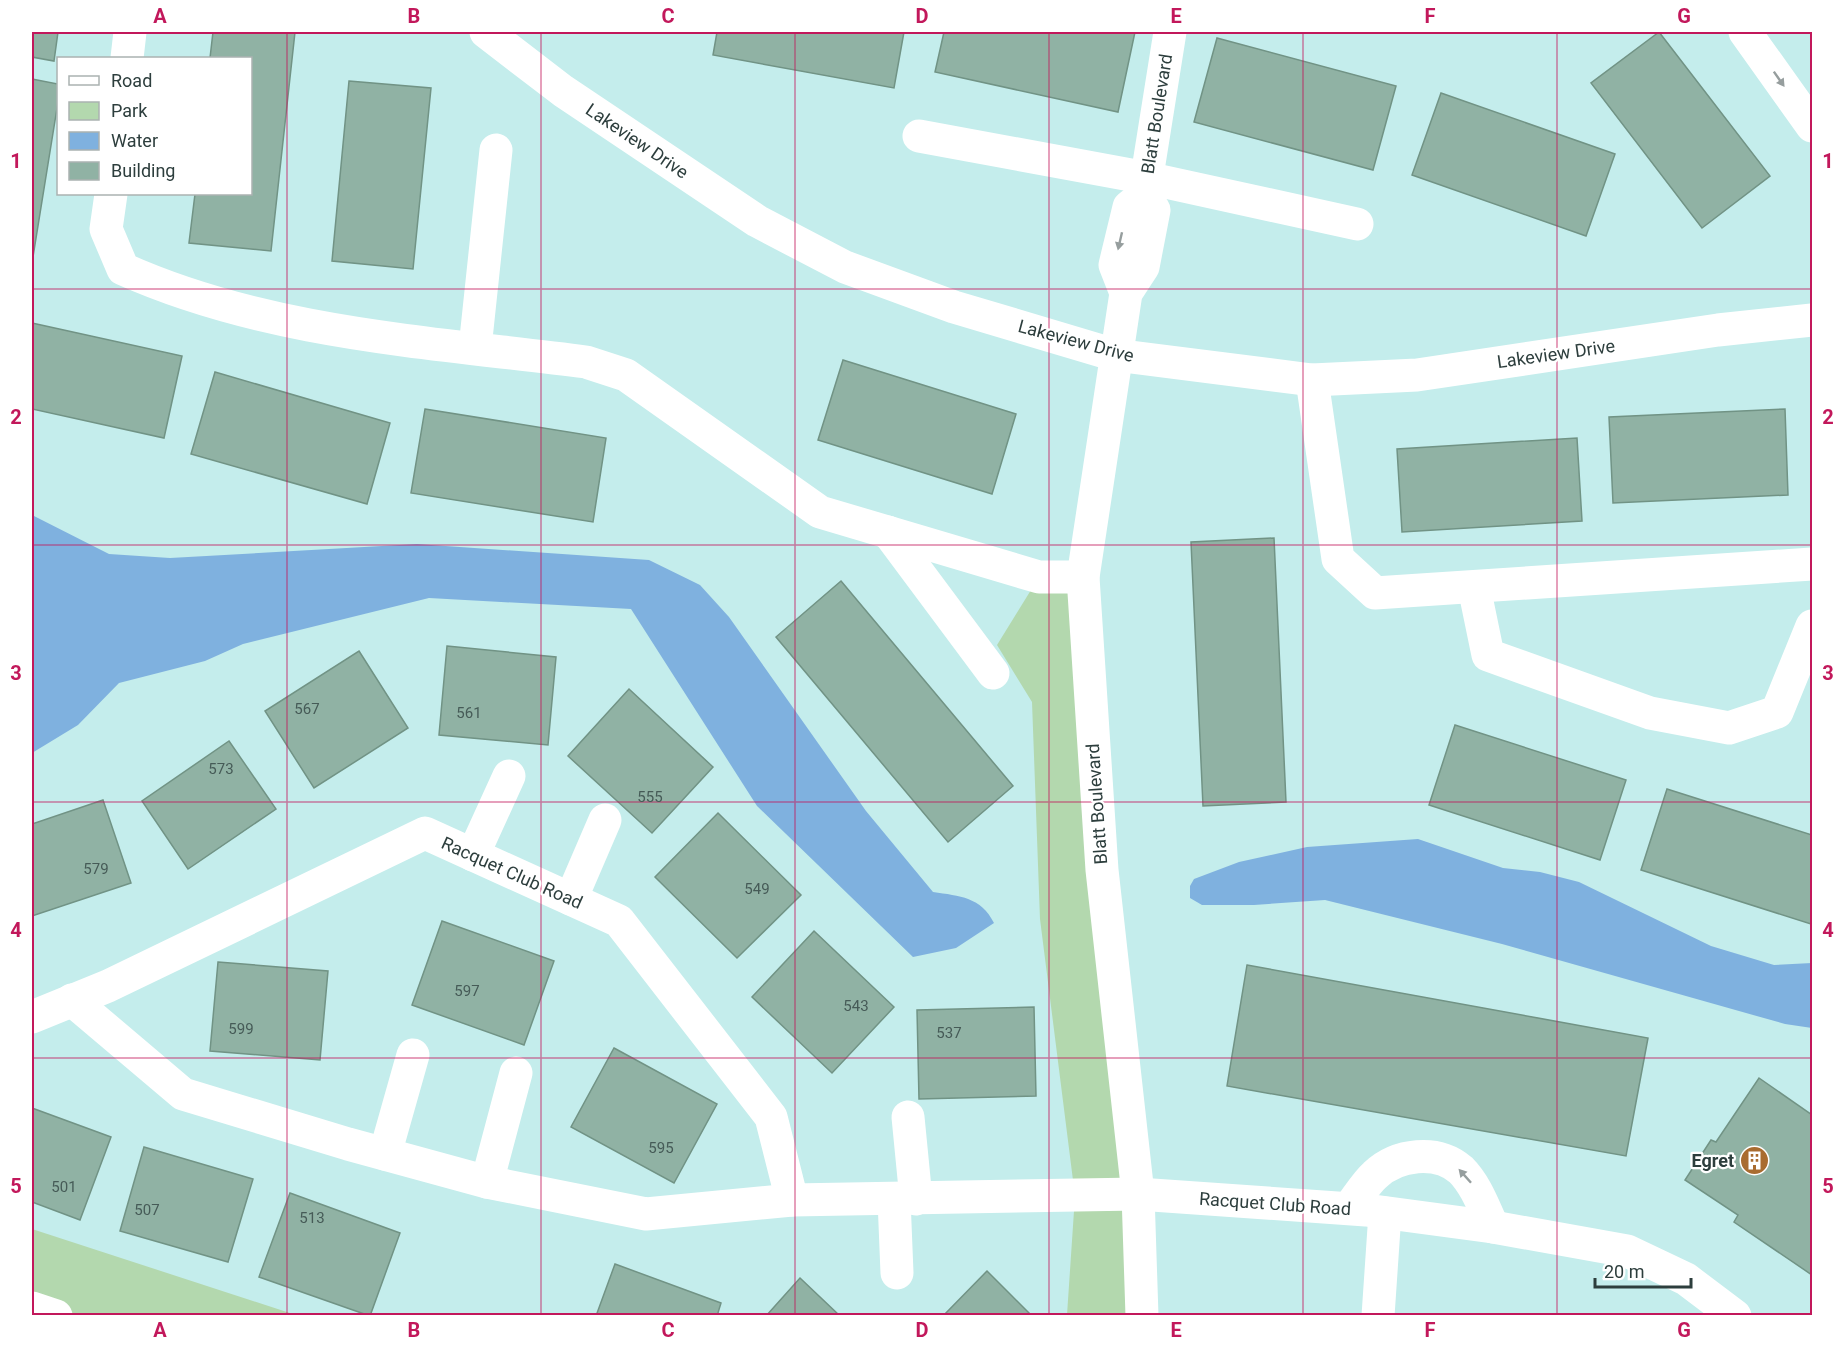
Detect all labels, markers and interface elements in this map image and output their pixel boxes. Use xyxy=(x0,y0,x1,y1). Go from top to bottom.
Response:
text: A xyxy=(153,4,167,28)
text: B xyxy=(408,4,420,28)
text: C xyxy=(661,4,675,28)
text: D xyxy=(916,4,929,28)
text: E xyxy=(1170,4,1182,28)
text: F xyxy=(1425,4,1436,28)
text: G xyxy=(1677,4,1691,28)
street label: Blatt Boulevard xyxy=(1137,52,1176,175)
legend xyxy=(57,57,252,195)
text: Road xyxy=(111,70,152,91)
one-way arrow xyxy=(1773,71,1784,87)
street label: Lakeview Drive xyxy=(582,99,692,183)
text: Park xyxy=(111,100,148,121)
text: Water xyxy=(111,130,158,151)
text: 1 xyxy=(10,149,22,173)
text: 1 xyxy=(1822,149,1834,173)
text: Building xyxy=(111,160,175,181)
one-way arrow xyxy=(1115,232,1125,250)
street label: Lakeview Drive xyxy=(1016,315,1136,366)
street label: Lakeview Drive xyxy=(1496,335,1616,372)
text: 2 xyxy=(10,405,22,429)
text: 2 xyxy=(1822,405,1834,429)
text: 3 xyxy=(10,661,22,685)
text: 3 xyxy=(1822,661,1834,685)
house number: 567 xyxy=(294,700,320,718)
house number: 561 xyxy=(456,704,482,722)
street label: Blatt Boulevard xyxy=(1082,743,1111,865)
house number: 573 xyxy=(208,760,234,778)
house number: 555 xyxy=(637,788,663,806)
street label: Racquet Club Road xyxy=(438,832,586,913)
house number: 579 xyxy=(83,860,109,878)
house number: 549 xyxy=(744,880,770,898)
text: 4 xyxy=(10,918,22,942)
text: 4 xyxy=(1822,918,1834,942)
house number: 597 xyxy=(454,982,480,1000)
house number: 543 xyxy=(843,997,869,1015)
house number: 599 xyxy=(228,1020,254,1038)
house number: 537 xyxy=(936,1024,962,1042)
house number: 595 xyxy=(648,1139,674,1157)
building icon: Egret xyxy=(1739,1145,1771,1177)
place label: Egret xyxy=(1692,1150,1734,1171)
one-way arrow xyxy=(1458,1169,1472,1184)
text: 5 xyxy=(10,1174,22,1198)
text: 5 xyxy=(1822,1174,1834,1198)
house number: 501 xyxy=(51,1178,77,1196)
street label: Racquet Club Road xyxy=(1198,1188,1352,1219)
house number: 507 xyxy=(134,1201,160,1219)
house number: 513 xyxy=(299,1209,325,1227)
scale bar xyxy=(1595,1251,1691,1289)
text: 20 m xyxy=(1604,1261,1644,1282)
text: A xyxy=(153,1318,167,1342)
text: B xyxy=(408,1318,420,1342)
text: C xyxy=(661,1318,675,1342)
text: D xyxy=(916,1318,929,1342)
text: E xyxy=(1170,1318,1182,1342)
text: F xyxy=(1425,1318,1436,1342)
text: G xyxy=(1677,1318,1691,1342)

